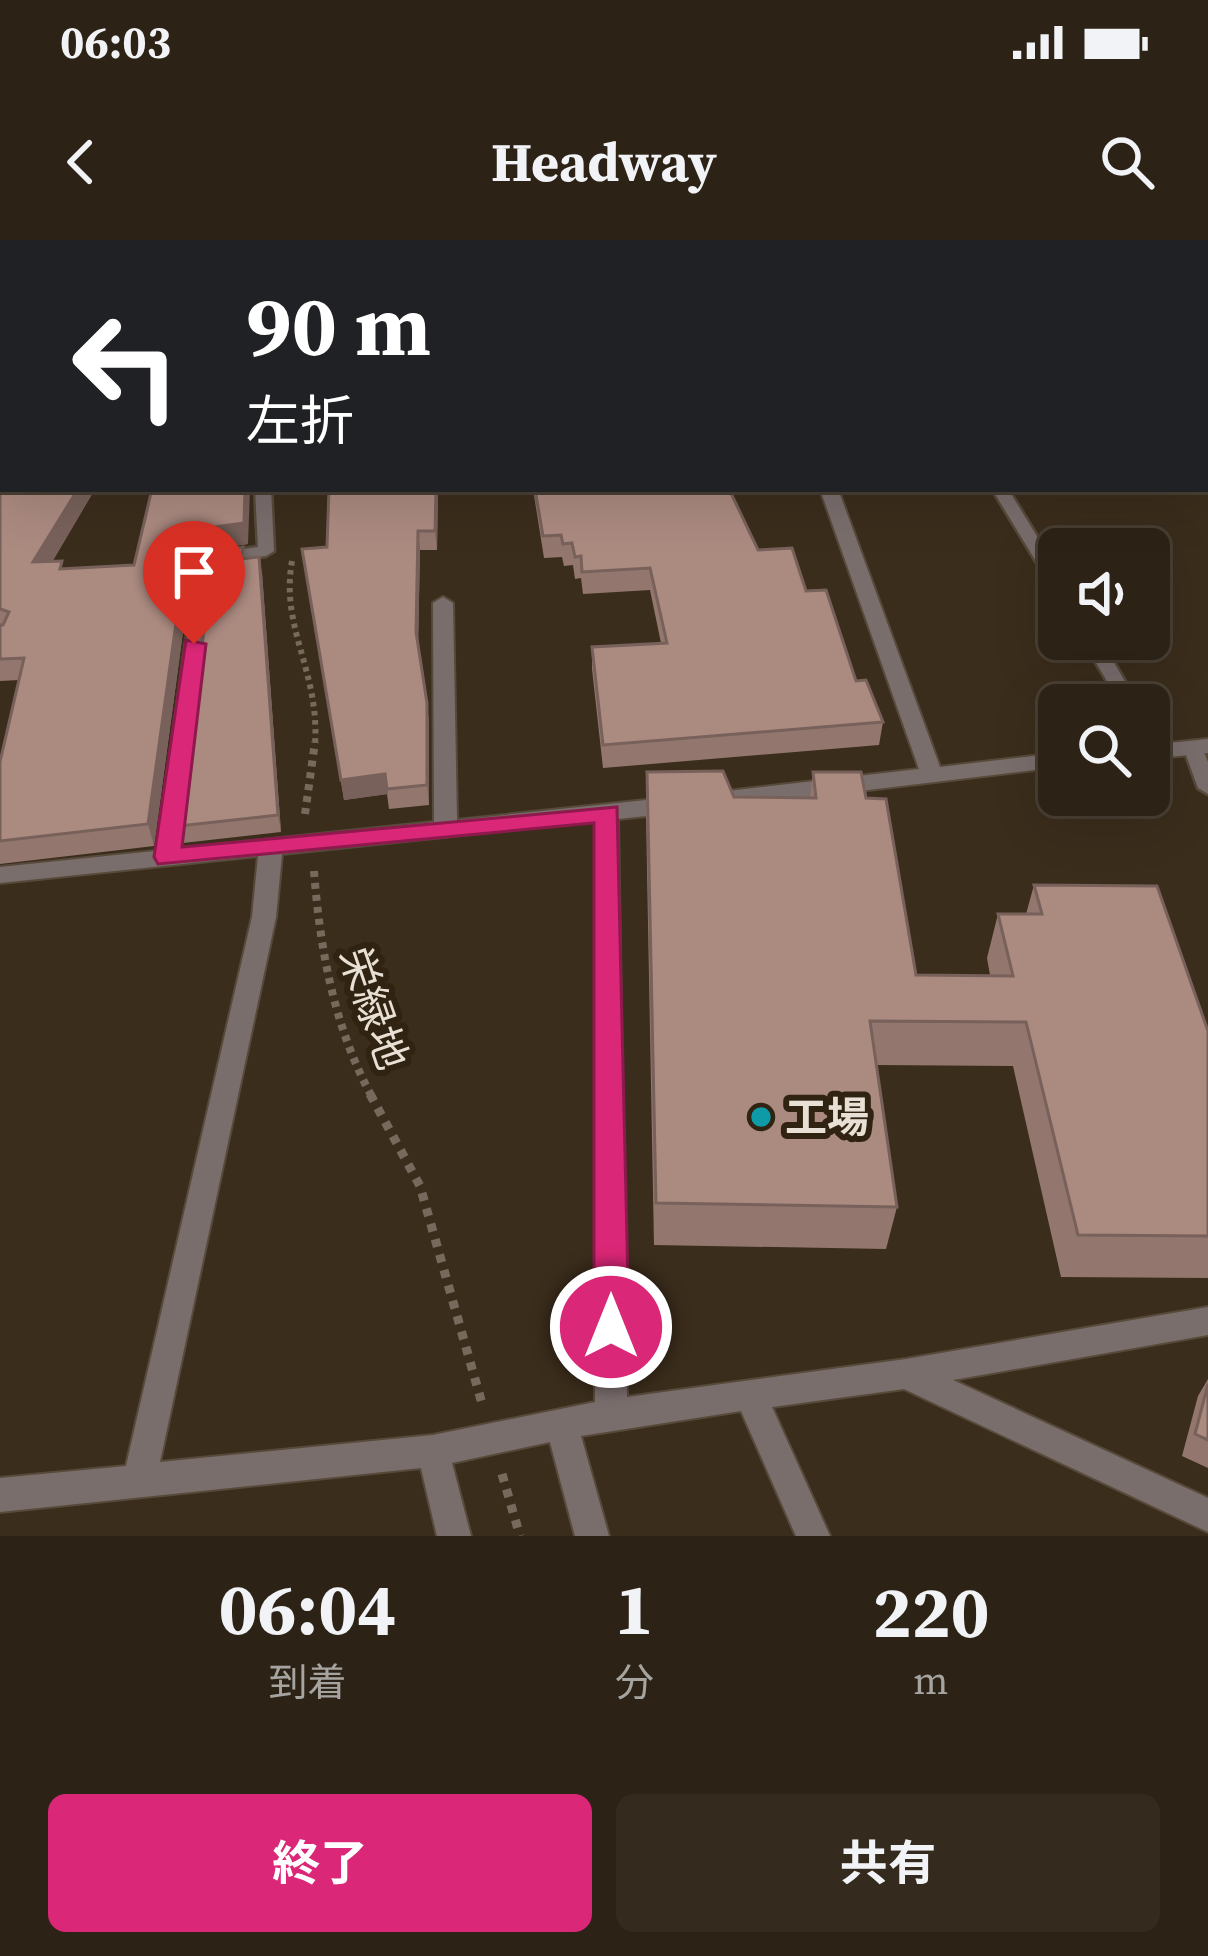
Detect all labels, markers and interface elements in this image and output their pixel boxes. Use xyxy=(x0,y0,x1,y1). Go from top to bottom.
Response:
text: 06:03 xyxy=(60,11,171,73)
text: Headway xyxy=(491,125,717,199)
icon: back xyxy=(48,129,114,195)
icon: search xyxy=(1094,129,1160,195)
text: 90 m xyxy=(246,268,431,383)
icon: left xyxy=(48,288,204,444)
text: 左折 xyxy=(246,384,354,458)
pin xyxy=(143,521,245,644)
map controls xyxy=(1038,528,1170,816)
button: sound xyxy=(1038,528,1170,660)
icon: arrive xyxy=(161,539,227,605)
button: search xyxy=(1038,684,1170,816)
street label: 栄緑地 xyxy=(326,939,422,1077)
place label: 工場 xyxy=(785,1088,869,1146)
marker: 工場 xyxy=(748,1104,774,1130)
position arrow xyxy=(548,1264,674,1390)
text: 06:04 xyxy=(219,1559,396,1658)
text: 1 xyxy=(615,1559,654,1658)
text: 220 xyxy=(872,1562,989,1661)
text: m xyxy=(913,1654,948,1707)
text: 到着 xyxy=(268,1656,346,1709)
text: 分 xyxy=(615,1656,654,1709)
button: 終了 xyxy=(48,1794,592,1932)
button: 共有 xyxy=(616,1794,1160,1932)

